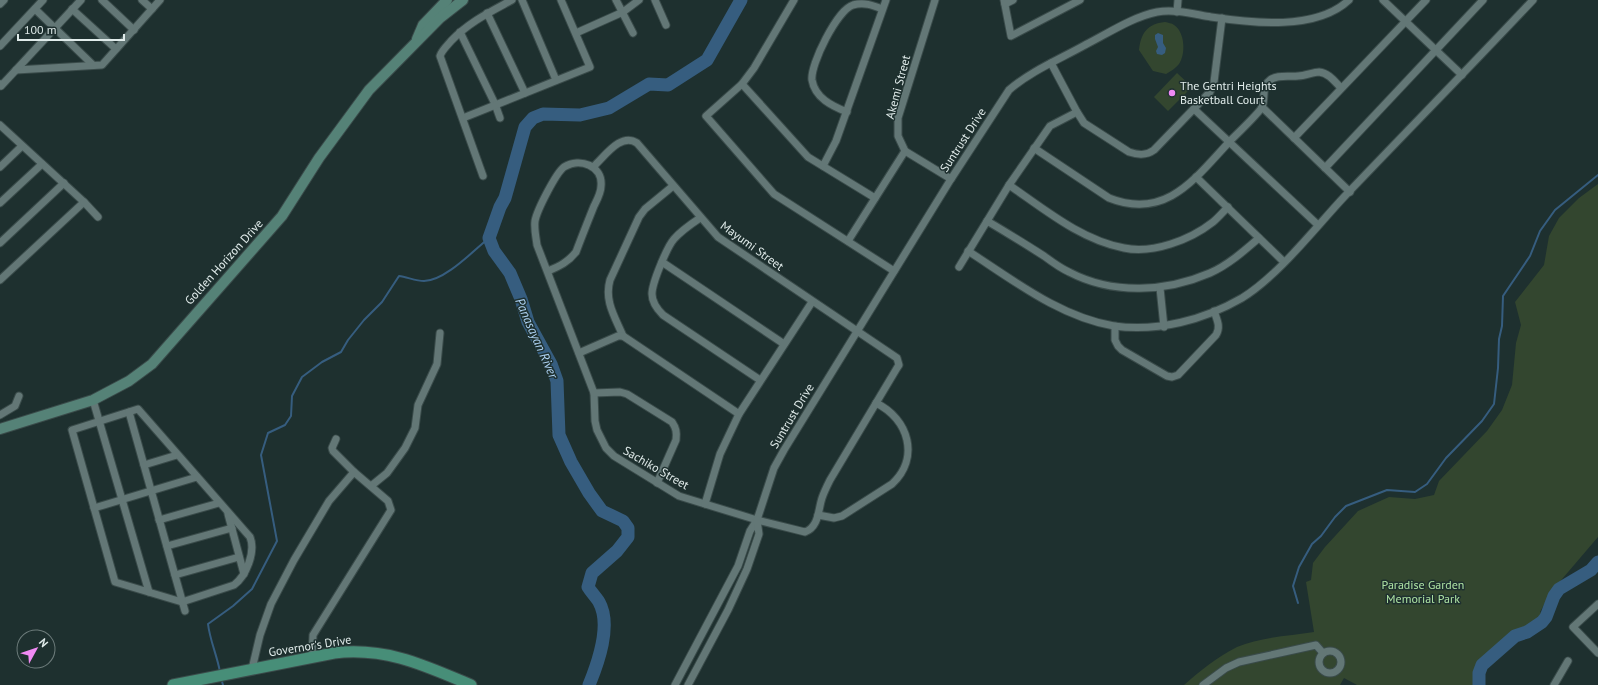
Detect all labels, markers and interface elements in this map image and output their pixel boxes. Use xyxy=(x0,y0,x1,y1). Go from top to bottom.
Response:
scale bar xyxy=(18,16,124,42)
text: 100 m xyxy=(24,22,57,37)
street label: Akemi Street xyxy=(882,53,913,120)
place label: The Gentri Heights Basketball Court xyxy=(1180,78,1277,107)
marker: The Gentri Heights Basketball Court xyxy=(1167,88,1177,98)
street label: Suntrust Drive xyxy=(936,105,989,175)
street label: Golden Horizon Drive xyxy=(181,216,266,307)
street label: Mayumi Street xyxy=(718,218,787,274)
water label: Panasayan River xyxy=(511,295,562,382)
street label: Suntrust Drive xyxy=(766,380,817,451)
street label: Sachiko Street xyxy=(621,443,692,492)
park label: Paradise Garden Memorial Park xyxy=(1382,577,1464,606)
north arrow xyxy=(16,629,56,669)
street label: Governor's Drive xyxy=(267,632,352,659)
text: N xyxy=(36,635,51,650)

